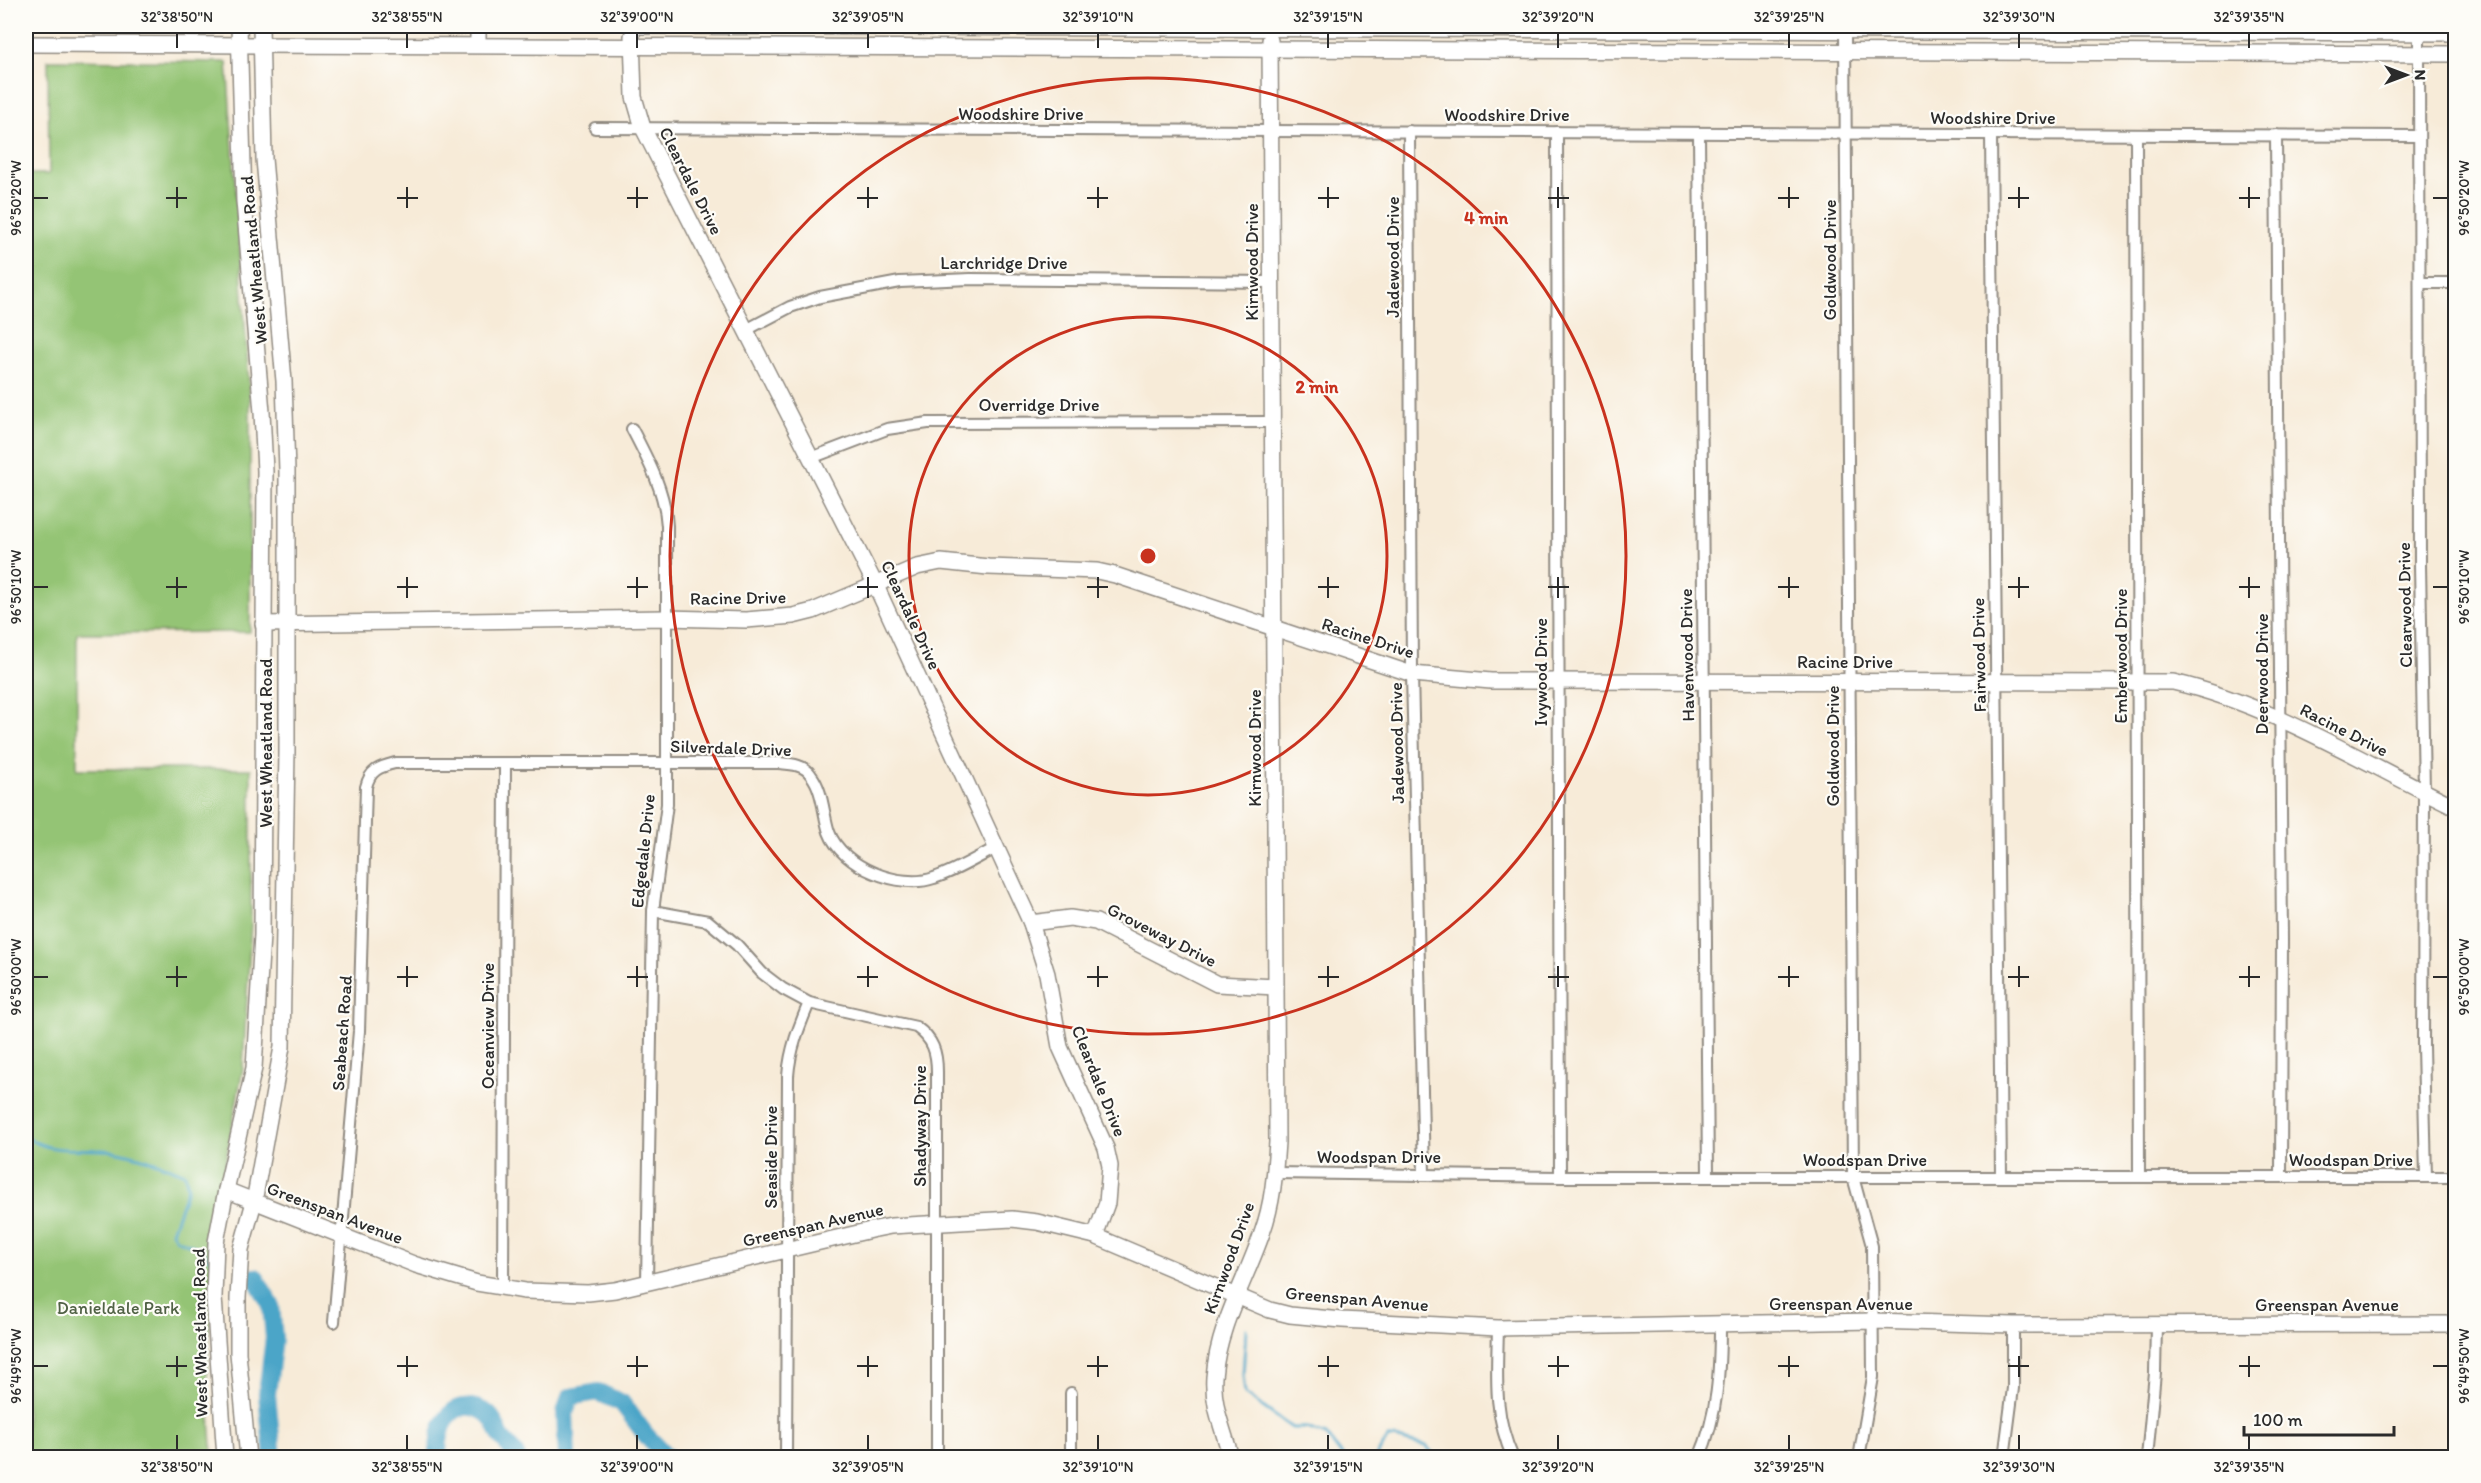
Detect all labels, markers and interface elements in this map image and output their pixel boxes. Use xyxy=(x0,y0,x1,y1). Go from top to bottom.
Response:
text: 32°38'50"N xyxy=(141,8,213,26)
text: 32°38'55"N xyxy=(371,8,443,26)
text: 32°39'00"N xyxy=(600,8,674,26)
text: 32°39'05"N xyxy=(832,8,904,26)
text: 32°39'10"N xyxy=(1062,8,1134,26)
text: 32°39'15"N xyxy=(1293,8,1363,26)
text: 32°39'20"N xyxy=(1522,8,1594,26)
text: 32°39'25"N xyxy=(1754,8,1824,26)
text: 32°39'30"N xyxy=(1983,8,2055,26)
text: 32°39'35"N xyxy=(2214,8,2284,26)
north arrow xyxy=(2376,45,2436,105)
text: N xyxy=(2411,70,2430,80)
street label: Woodshire Drive xyxy=(958,103,1084,125)
street label: Woodshire Drive xyxy=(1444,104,1570,126)
street label: Woodshire Drive xyxy=(1930,107,2056,129)
street label: Cleardale Drive xyxy=(654,123,728,239)
text: 96°50'20"W xyxy=(7,160,25,236)
text: 96°50'20"W xyxy=(2455,160,2473,236)
street label: West Wheatland Road xyxy=(236,174,272,345)
street label: Jadewood Drive xyxy=(1382,196,1404,318)
street label: Goldwood Drive xyxy=(1819,199,1841,321)
street label: Kirnwood Drive xyxy=(1241,203,1263,321)
text: 4 min xyxy=(1464,207,1509,229)
street label: Larchridge Drive xyxy=(940,252,1068,274)
text: 2 min xyxy=(1296,376,1339,398)
street label: Overridge Drive xyxy=(979,394,1099,416)
street label: Clearwood Drive xyxy=(2393,542,2417,668)
centre of rings xyxy=(1138,546,1158,566)
text: 96°50'10"W xyxy=(7,550,25,624)
text: 96°50'10"W xyxy=(2455,550,2473,624)
street label: Cleardale Drive xyxy=(876,557,946,673)
street label: Racine Drive xyxy=(690,586,786,610)
street label: Havenwood Drive xyxy=(1675,588,1699,722)
street label: Emberwood Drive xyxy=(2110,589,2132,723)
street label: Fairwood Drive xyxy=(1967,597,1991,713)
street label: Racine Drive xyxy=(1319,613,1417,663)
street label: Deerwood Drive xyxy=(2251,613,2273,735)
street label: Ivywood Drive xyxy=(1530,618,1552,726)
street label: Racine Drive xyxy=(1797,651,1893,673)
street label: West Wheatland Road xyxy=(255,658,277,828)
street label: Jadewood Drive xyxy=(1385,682,1409,804)
street label: Goldwood Drive xyxy=(1822,685,1844,807)
street label: Kirnwood Drive xyxy=(1244,689,1266,807)
street label: Racine Drive xyxy=(2296,698,2392,762)
street label: Silverdale Drive xyxy=(670,735,792,761)
street label: Edgedale Drive xyxy=(626,793,660,909)
street label: Groveway Drive xyxy=(1104,898,1220,972)
text: 96°50'00"W xyxy=(7,938,25,1015)
text: 96°50'00"W xyxy=(2455,938,2473,1015)
street label: Oceanview Drive xyxy=(477,963,499,1089)
street label: Seabeach Road xyxy=(327,974,357,1092)
street label: Cleardale Drive xyxy=(1067,1022,1131,1140)
street label: Shadyway Drive xyxy=(909,1065,931,1187)
street label: Seaside Drive xyxy=(760,1105,782,1209)
street label: Woodspan Drive xyxy=(1317,1146,1441,1168)
street label: Woodspan Drive xyxy=(1803,1149,1927,1171)
street label: Woodspan Drive xyxy=(2289,1149,2413,1171)
street label: Greenspan Avenue xyxy=(264,1177,406,1249)
street label: Greenspan Avenue xyxy=(740,1198,886,1252)
street label: Kirnwood Drive xyxy=(1199,1199,1259,1317)
street label: West Wheatland Road xyxy=(188,1248,212,1418)
street label: Greenspan Avenue xyxy=(1284,1282,1430,1316)
street label: Greenspan Avenue xyxy=(1769,1293,1913,1315)
street label: Greenspan Avenue xyxy=(2255,1294,2399,1316)
park label: Danieldale Park xyxy=(57,1297,180,1319)
text: 96°49'50"W xyxy=(7,1328,25,1404)
text: 96°49'50"W xyxy=(2455,1328,2473,1404)
scale bar xyxy=(2244,1399,2394,1437)
text: 100 m xyxy=(2253,1409,2303,1431)
text: 32°38'50"N xyxy=(141,1458,213,1476)
text: 32°38'55"N xyxy=(371,1458,443,1476)
text: 32°39'00"N xyxy=(600,1458,674,1476)
text: 32°39'05"N xyxy=(832,1458,904,1476)
text: 32°39'10"N xyxy=(1062,1458,1134,1476)
text: 32°39'15"N xyxy=(1293,1458,1363,1476)
text: 32°39'20"N xyxy=(1522,1458,1594,1476)
text: 32°39'25"N xyxy=(1754,1458,1824,1476)
text: 32°39'30"N xyxy=(1983,1458,2055,1476)
text: 32°39'35"N xyxy=(2214,1458,2284,1476)

